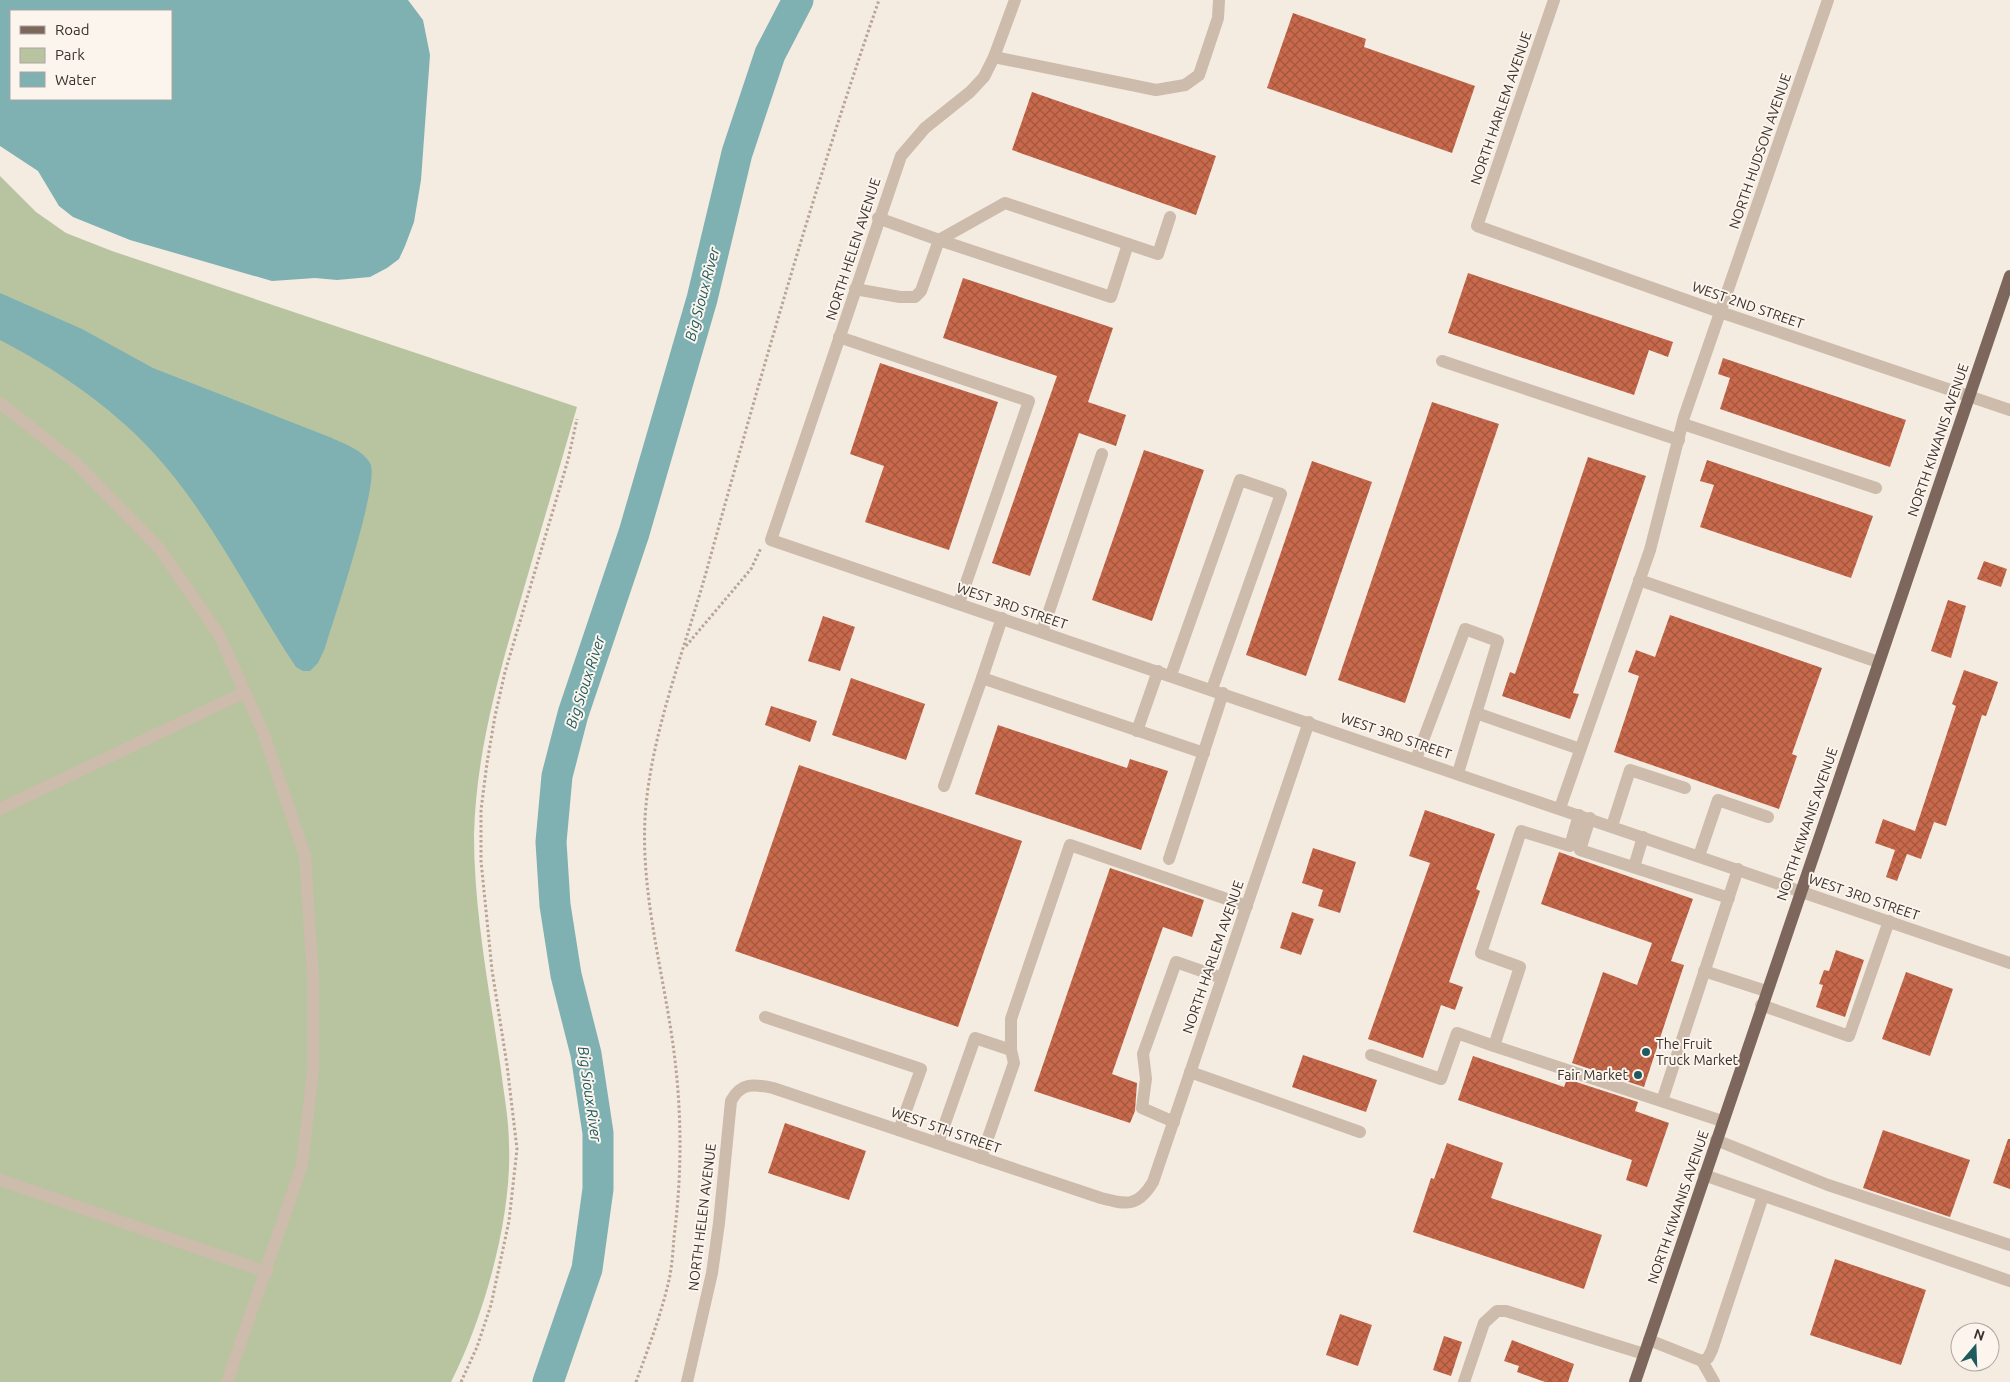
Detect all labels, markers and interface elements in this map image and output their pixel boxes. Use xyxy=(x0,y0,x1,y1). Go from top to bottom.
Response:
legend xyxy=(10,10,172,100)
text: Road xyxy=(55,21,90,38)
street label: NORTH HARLEM AVENUE xyxy=(1467,29,1535,187)
text: Park xyxy=(55,46,85,63)
text: Water xyxy=(55,71,96,88)
street label: NORTH HUDSON AVENUE xyxy=(1726,71,1794,231)
street label: NORTH HELEN AVENUE xyxy=(822,176,884,322)
water label: Big Sioux River xyxy=(681,244,723,343)
street label: WEST 2ND STREET xyxy=(1690,278,1806,332)
street label: NORTH KIWANIS AVENUE xyxy=(1904,361,1972,519)
street label: WEST 3RD STREET xyxy=(954,580,1070,633)
water label: Big Sioux River xyxy=(562,632,608,730)
street label: WEST 3RD STREET xyxy=(1338,710,1454,763)
street label: NORTH KIWANIS AVENUE xyxy=(1773,745,1841,903)
street label: WEST 3RD STREET xyxy=(1806,871,1922,924)
street label: NORTH HARLEM AVENUE xyxy=(1179,878,1247,1036)
place label: The Fruit Truck Market xyxy=(1656,1036,1739,1068)
water label: Big Sioux River xyxy=(575,1045,605,1144)
marker: The Fruit Truck Market xyxy=(1640,1046,1652,1058)
place label: Fair Market xyxy=(1557,1067,1628,1083)
marker: Fair Market xyxy=(1632,1069,1644,1081)
street label: WEST 5TH STREET xyxy=(889,1104,1003,1156)
street label: NORTH KIWANIS AVENUE xyxy=(1644,1128,1712,1286)
street label: NORTH HELEN AVENUE xyxy=(685,1142,719,1292)
north arrow xyxy=(1950,1322,2000,1372)
text: N xyxy=(1972,1325,1987,1344)

